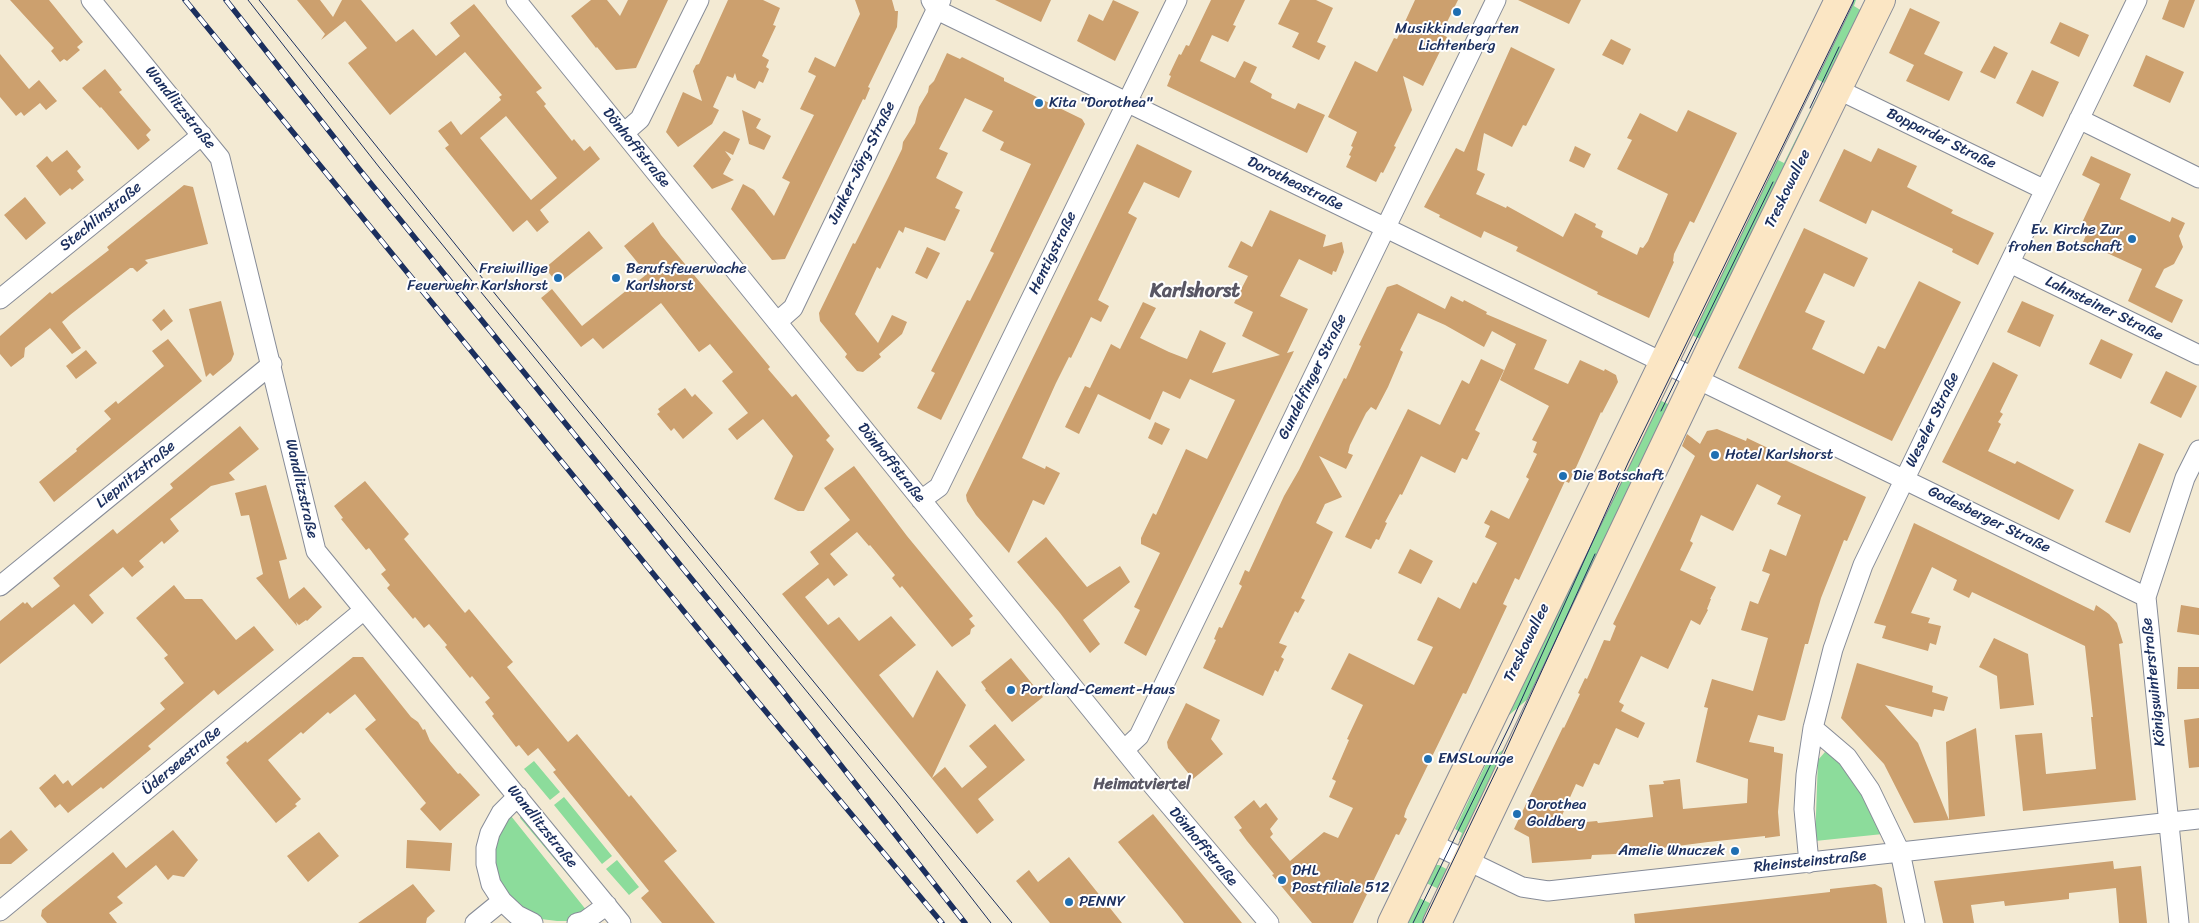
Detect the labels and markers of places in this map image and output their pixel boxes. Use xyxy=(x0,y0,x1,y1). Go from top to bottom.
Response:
marker: Musikkindergarten Lichtenberg xyxy=(1451,6,1463,18)
place label: Musikkindergarten Lichtenberg xyxy=(1395,20,1519,55)
place label: Kita "Dorothea" xyxy=(1049,94,1152,112)
marker: Kita "Dorothea" xyxy=(1033,97,1045,109)
place label: Ev. Kirche Zur frohen Botschaft xyxy=(2008,221,2122,256)
marker: Ev. Kirche Zur frohen Botschaft xyxy=(2126,233,2138,245)
place label: Freiwillige Feuerwehr Karlshorst xyxy=(407,260,548,295)
place label: Berufsfeuerwache Karlshorst xyxy=(626,260,747,295)
marker: Freiwillige Feuerwehr Karlshorst xyxy=(552,272,564,284)
marker: Berufsfeuerwache Karlshorst xyxy=(610,272,622,284)
place label: Hotel Karlshorst xyxy=(1725,446,1833,464)
marker: Hotel Karlshorst xyxy=(1709,449,1721,461)
place label: Die Botschaft xyxy=(1573,467,1664,485)
marker: Die Botschaft xyxy=(1557,470,1569,482)
place label: Portland-Cement-Haus xyxy=(1021,681,1175,699)
marker: Portland-Cement-Haus xyxy=(1005,684,1017,696)
place label: EMSLounge xyxy=(1438,750,1513,768)
marker: EMSLounge xyxy=(1422,753,1434,765)
place label: Dorothea Goldberg xyxy=(1527,796,1587,831)
marker: Dorothea Goldberg xyxy=(1511,808,1523,820)
place label: Amelie Wnuczek xyxy=(1618,842,1725,860)
marker: Amelie Wnuczek xyxy=(1729,845,1741,857)
place label: DHL Postfiliale 512 xyxy=(1292,862,1389,897)
marker: DHL Postfiliale 512 xyxy=(1276,874,1288,886)
place label: PENNY xyxy=(1079,893,1125,911)
marker: PENNY xyxy=(1063,896,1075,908)

